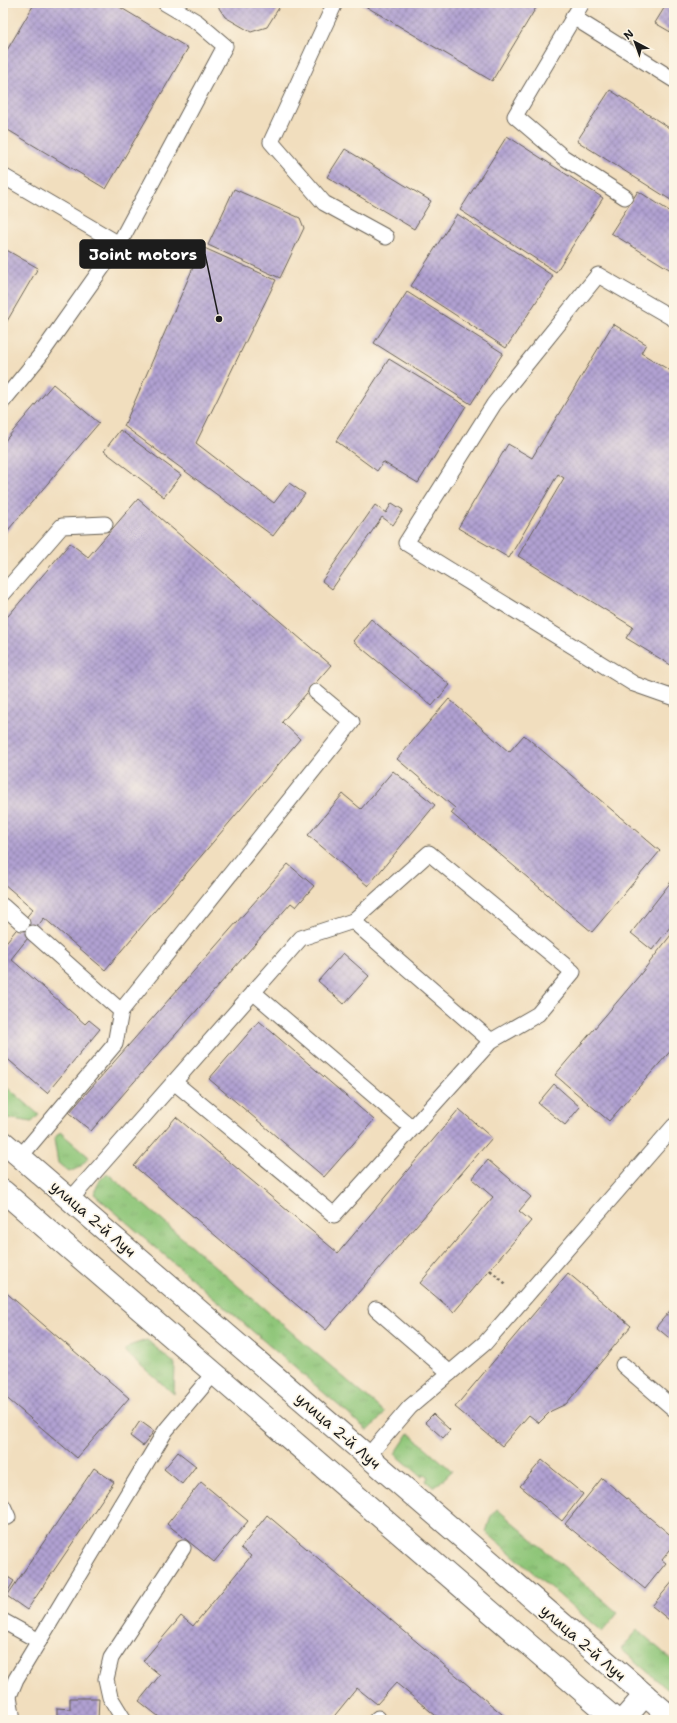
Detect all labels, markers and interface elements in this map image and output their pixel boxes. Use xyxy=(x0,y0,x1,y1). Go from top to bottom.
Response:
north arrow xyxy=(615,22,655,62)
text: N xyxy=(621,26,637,43)
callout: Joint motors xyxy=(80,240,205,268)
text: Joint motors xyxy=(89,244,197,265)
street label: улица 2-й Луч xyxy=(46,1176,140,1262)
street label: улица 2-й Луч xyxy=(291,1388,385,1474)
street label: улица 2-й Луч xyxy=(536,1600,630,1686)

